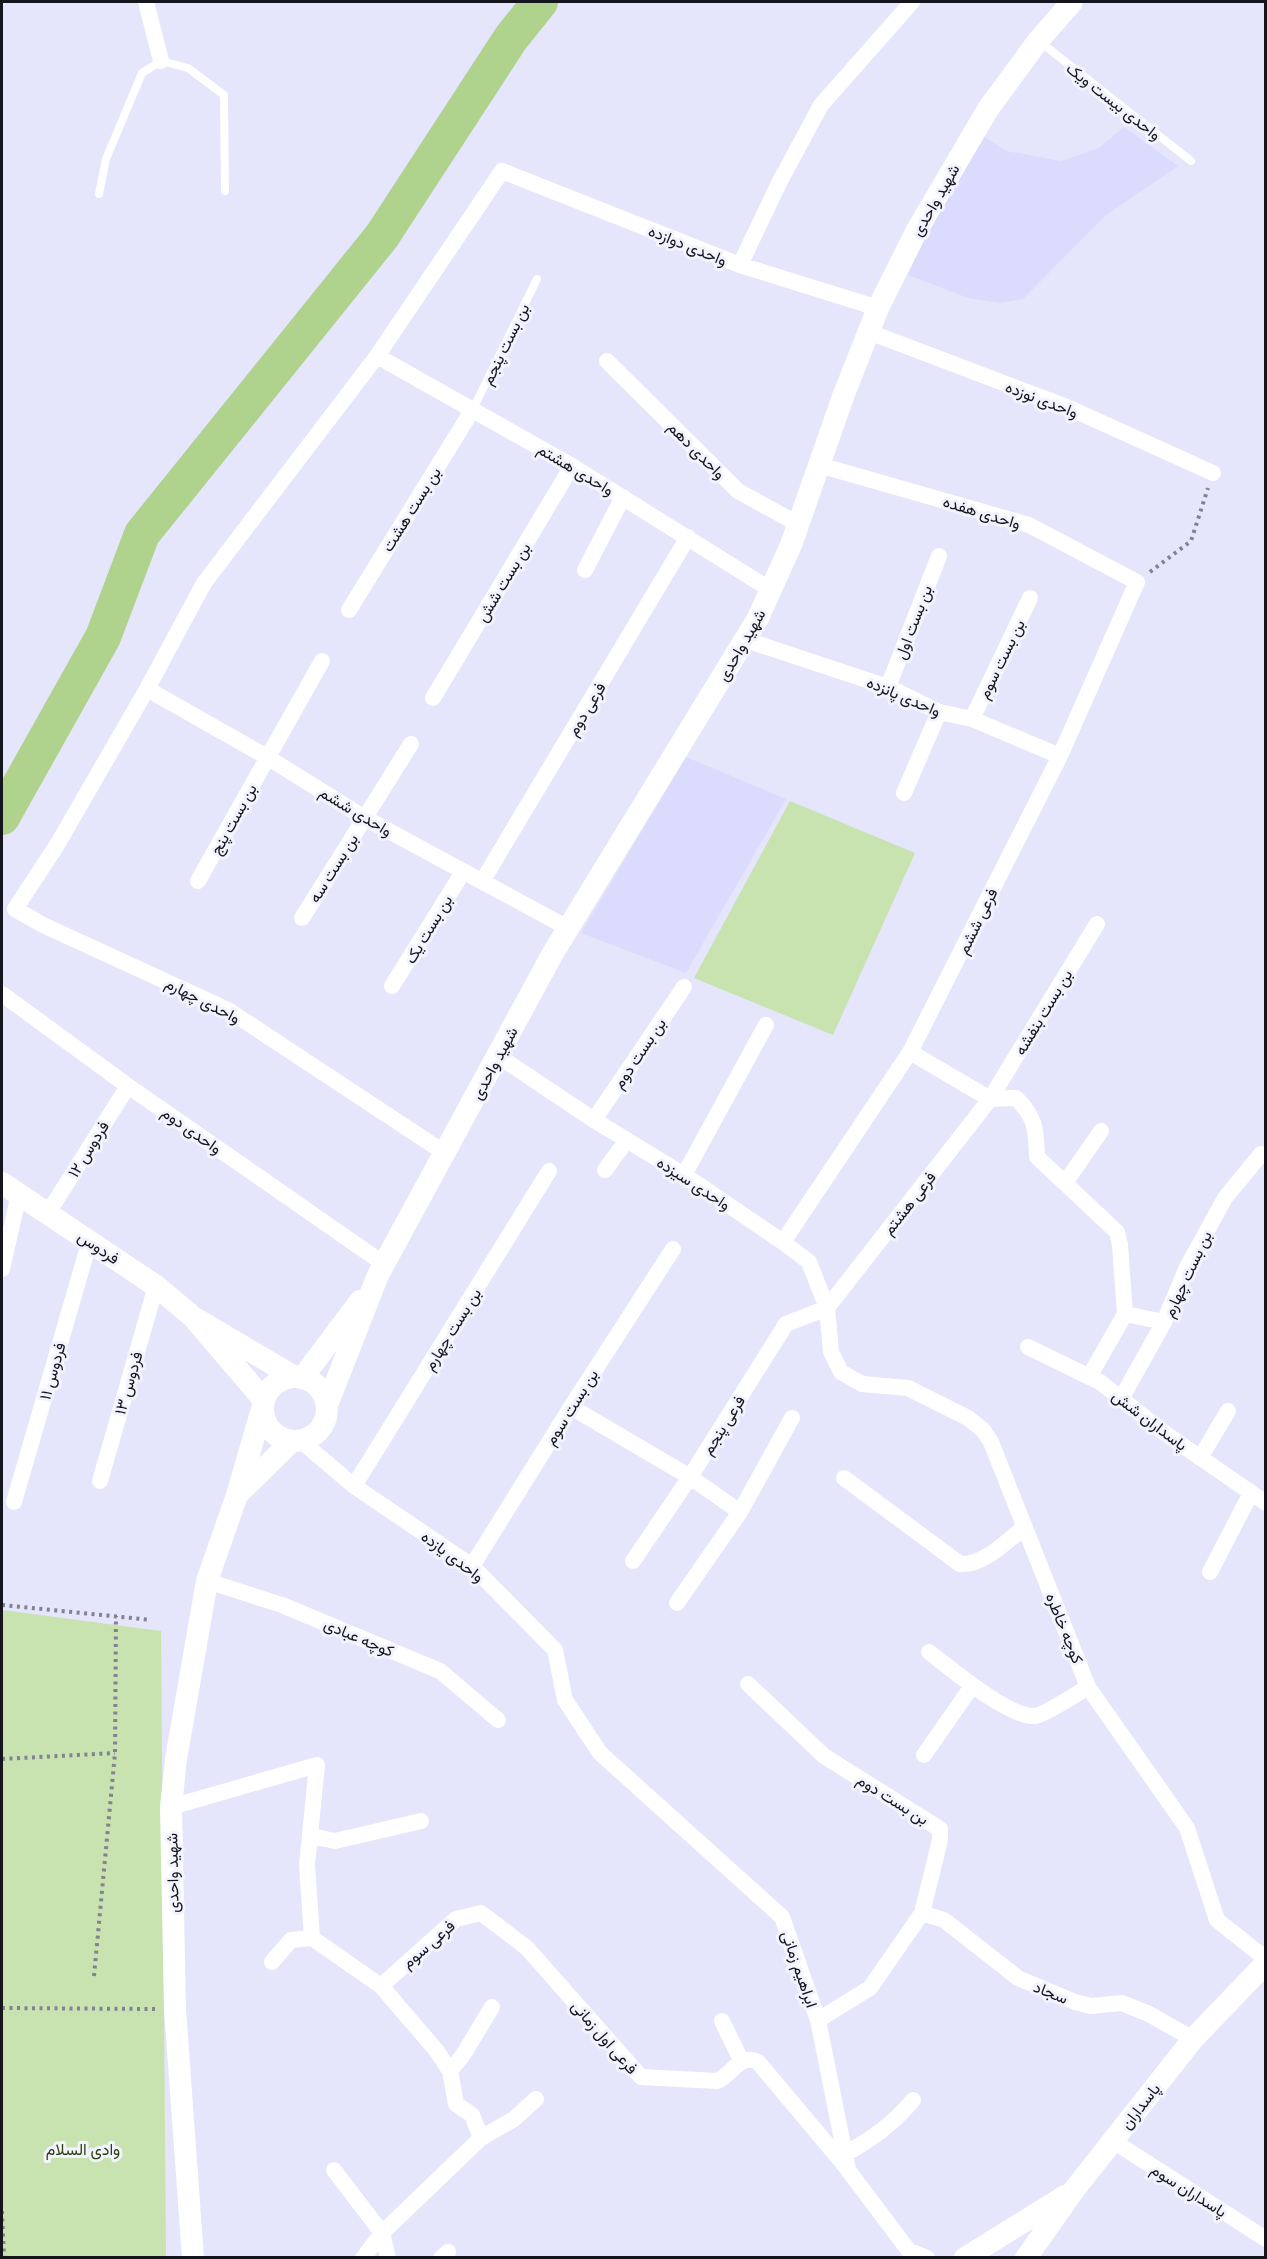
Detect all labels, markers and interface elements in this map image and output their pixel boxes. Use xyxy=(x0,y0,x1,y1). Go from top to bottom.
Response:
street label: واحدی بیست ویک xyxy=(1062,59,1165,145)
street label: شهید واحدی xyxy=(907,161,965,240)
street label: واحدی دوازده xyxy=(645,221,730,271)
street label: بن بست پنجم xyxy=(478,300,535,389)
street label: واحدی نوزده xyxy=(1003,377,1081,423)
street label: واحدی دهم xyxy=(663,418,729,484)
street label: واحدی هشتم xyxy=(534,439,617,500)
street label: بن بست هشت xyxy=(378,463,446,556)
street label: واحدی هفده xyxy=(941,492,1023,534)
street label: بن بست شش xyxy=(472,539,535,626)
street label: بن بست اول xyxy=(891,582,937,662)
street label: شهید واحدی xyxy=(713,606,771,685)
street label: بن بست سوم xyxy=(974,616,1030,702)
street label: واحدی پانزده xyxy=(863,672,944,722)
street label: فرعی دوم xyxy=(563,679,611,740)
street label: بن بست پنج xyxy=(206,780,262,859)
street label: واحدی ششم xyxy=(315,782,395,841)
street label: بن بست سه xyxy=(305,830,363,907)
street label: فرعی ششم xyxy=(953,885,1002,958)
street label: بن بست یک xyxy=(401,891,457,968)
street label: بن بست بنفشه xyxy=(1010,966,1077,1059)
street label: واحدی چهارم xyxy=(161,973,243,1029)
street label: بن بست دوم xyxy=(609,1014,671,1093)
street label: شهید واحدی xyxy=(467,1023,522,1103)
street label: واحدی دوم xyxy=(157,1103,226,1159)
street label: فردوس ۱۲ xyxy=(64,1118,114,1181)
street label: واحدی سیزده xyxy=(653,1153,734,1215)
street label: فرعی هشتم xyxy=(879,1168,941,1239)
street label: فردوس xyxy=(74,1227,123,1269)
street label: بن بست چهارم xyxy=(1159,1228,1218,1321)
street label: بن بست چهارم xyxy=(420,1285,487,1375)
street label: فردوس ۱۱ xyxy=(35,1340,71,1402)
street label: فردوس ۱۳ xyxy=(110,1349,147,1417)
street label: بن بست سوم xyxy=(541,1366,603,1449)
street label: پاسداران شش xyxy=(1107,1386,1191,1456)
street label: فرعی پنجم xyxy=(698,1392,751,1459)
street label: واحدی یازده xyxy=(417,1527,488,1587)
street label: كوچه خاطره xyxy=(1040,1590,1087,1667)
street label: کوچه عبادی xyxy=(320,1614,397,1662)
street label: بن بست دوم xyxy=(853,1770,932,1830)
street label: شهید واحدی xyxy=(162,1833,184,1913)
street label: فرعی سوم xyxy=(398,1916,459,1973)
street label: ابراهیم زمانی xyxy=(777,1928,822,2010)
street label: سجاد xyxy=(1031,1977,1071,2008)
street label: فرعی اول زمانی xyxy=(567,1997,642,2079)
street label: پاسداران xyxy=(1117,2080,1166,2134)
park label: وادی السلام xyxy=(46,2140,120,2160)
street label: پاسداران سوم xyxy=(1146,2160,1230,2223)

